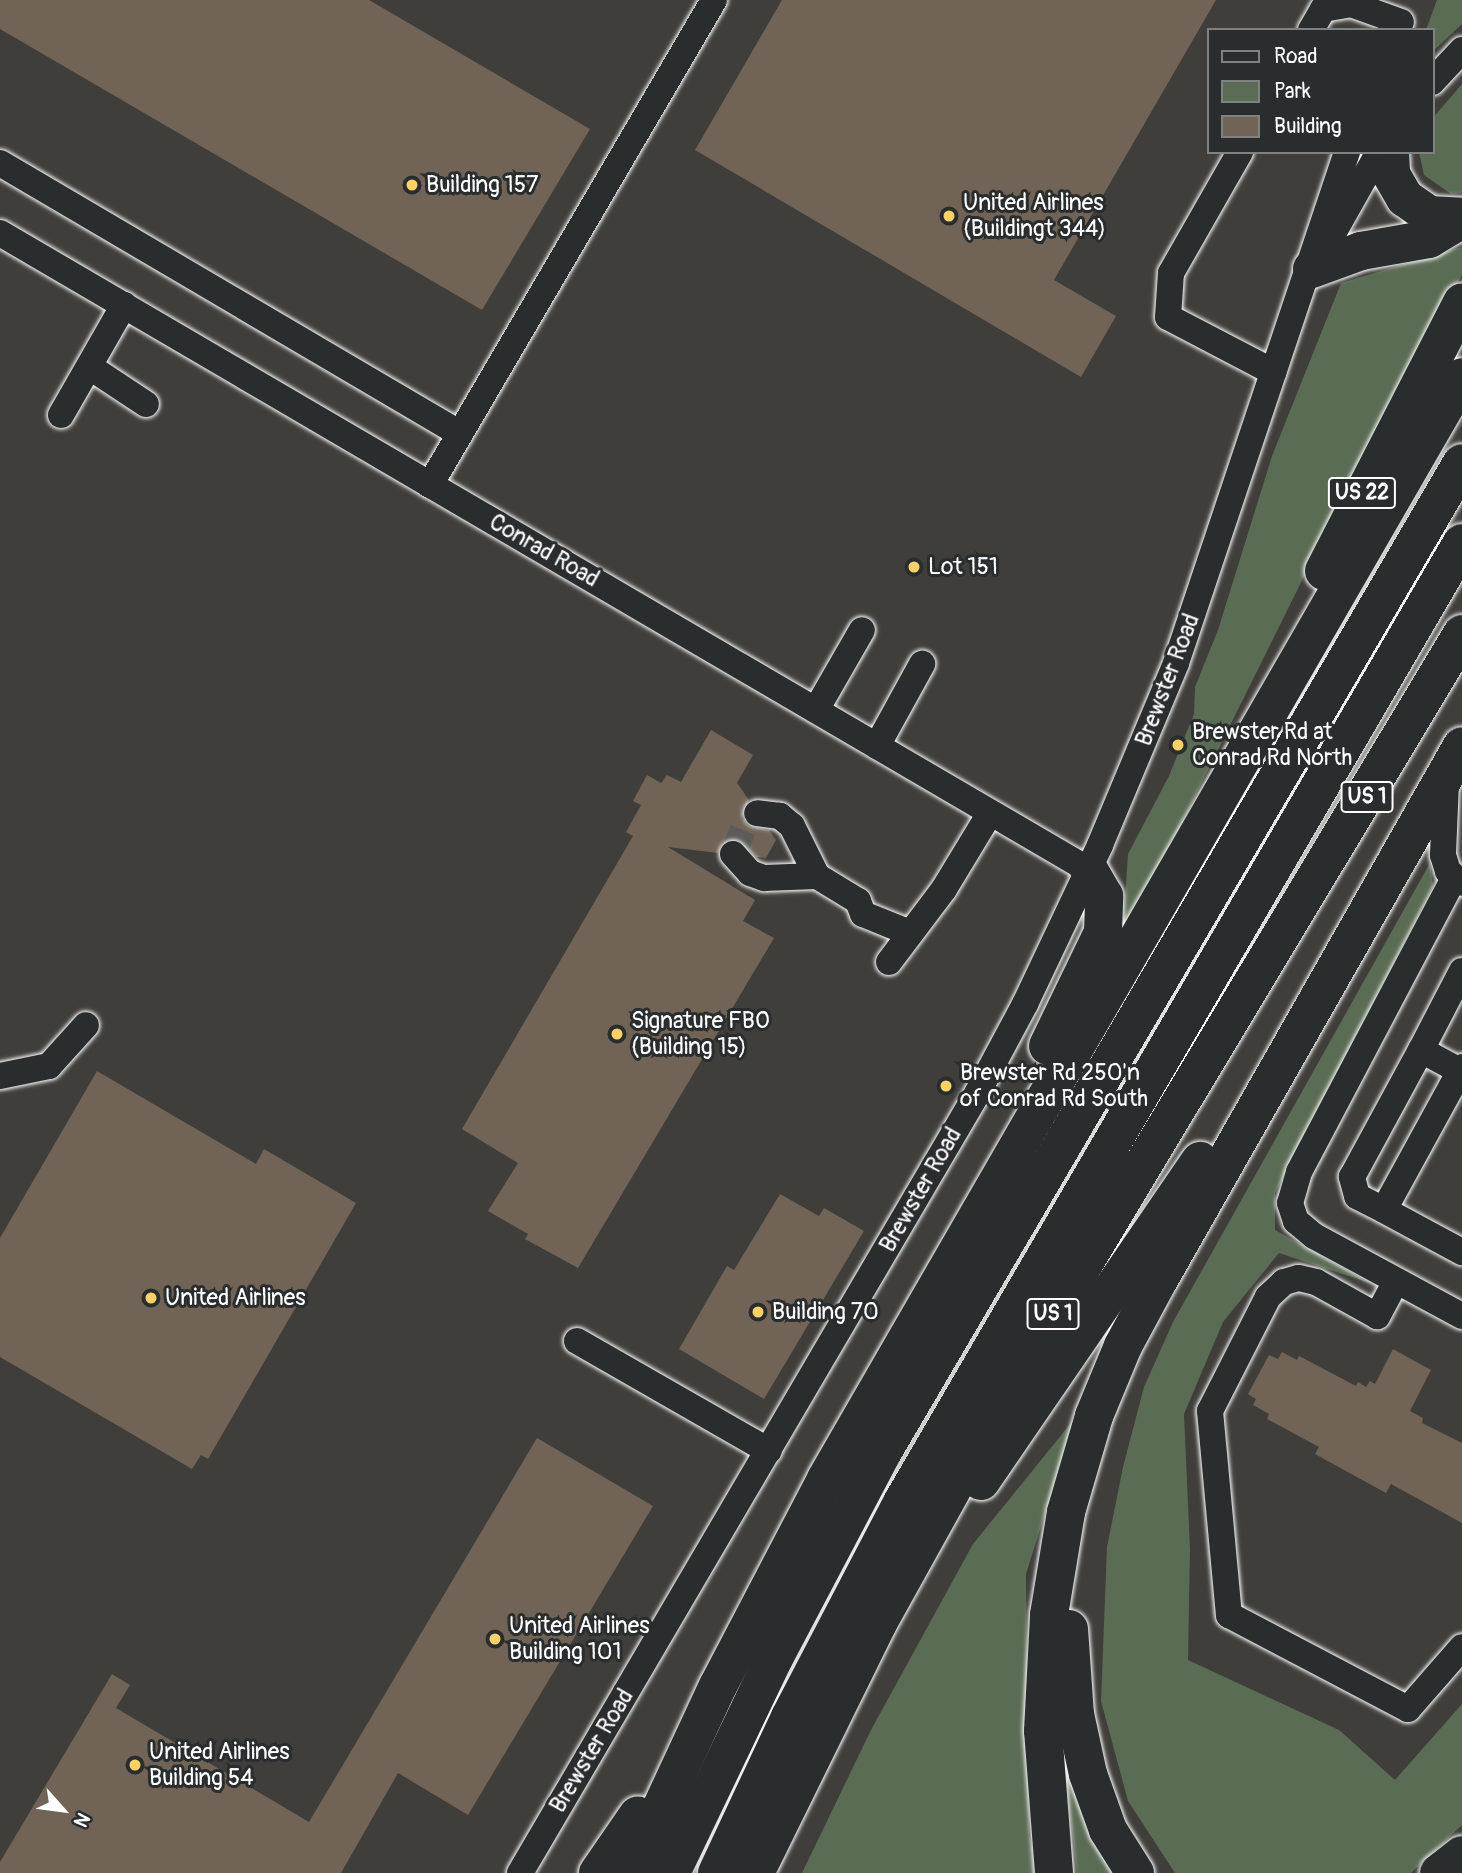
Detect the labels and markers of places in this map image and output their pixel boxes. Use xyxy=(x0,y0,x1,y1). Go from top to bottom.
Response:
place label: Building 157 xyxy=(426,171,538,199)
marker: Building 157 xyxy=(404,177,420,193)
place label: United Airlines (Buildingt 344) xyxy=(963,189,1106,243)
marker: United Airlines (Buildingt 344) xyxy=(941,208,957,224)
place label: Lot 151 xyxy=(928,553,998,581)
marker: Lot 151 xyxy=(906,559,922,575)
place label: Brewster Rd at Conrad Rd North xyxy=(1192,718,1352,772)
marker: Brewster Rd at Conrad Rd North xyxy=(1170,737,1186,753)
place label: Signature FBO (Building 15) xyxy=(631,1007,769,1061)
marker: Signature FBO (Building 15) xyxy=(609,1026,625,1042)
place label: Brewster Rd 250'n of Conrad Rd South xyxy=(960,1059,1148,1113)
marker: Brewster Rd 250'n of Conrad Rd South xyxy=(938,1078,954,1094)
place label: United Airlines xyxy=(165,1284,305,1312)
marker: United Airlines xyxy=(143,1290,159,1306)
place label: Building 70 xyxy=(772,1298,879,1326)
marker: Building 70 xyxy=(750,1304,766,1320)
place label: United Airlines Building 101 xyxy=(509,1612,649,1666)
marker: United Airlines Building 101 xyxy=(487,1631,503,1647)
place label: United Airlines Building 54 xyxy=(149,1738,289,1792)
marker: United Airlines Building 54 xyxy=(127,1757,143,1773)

